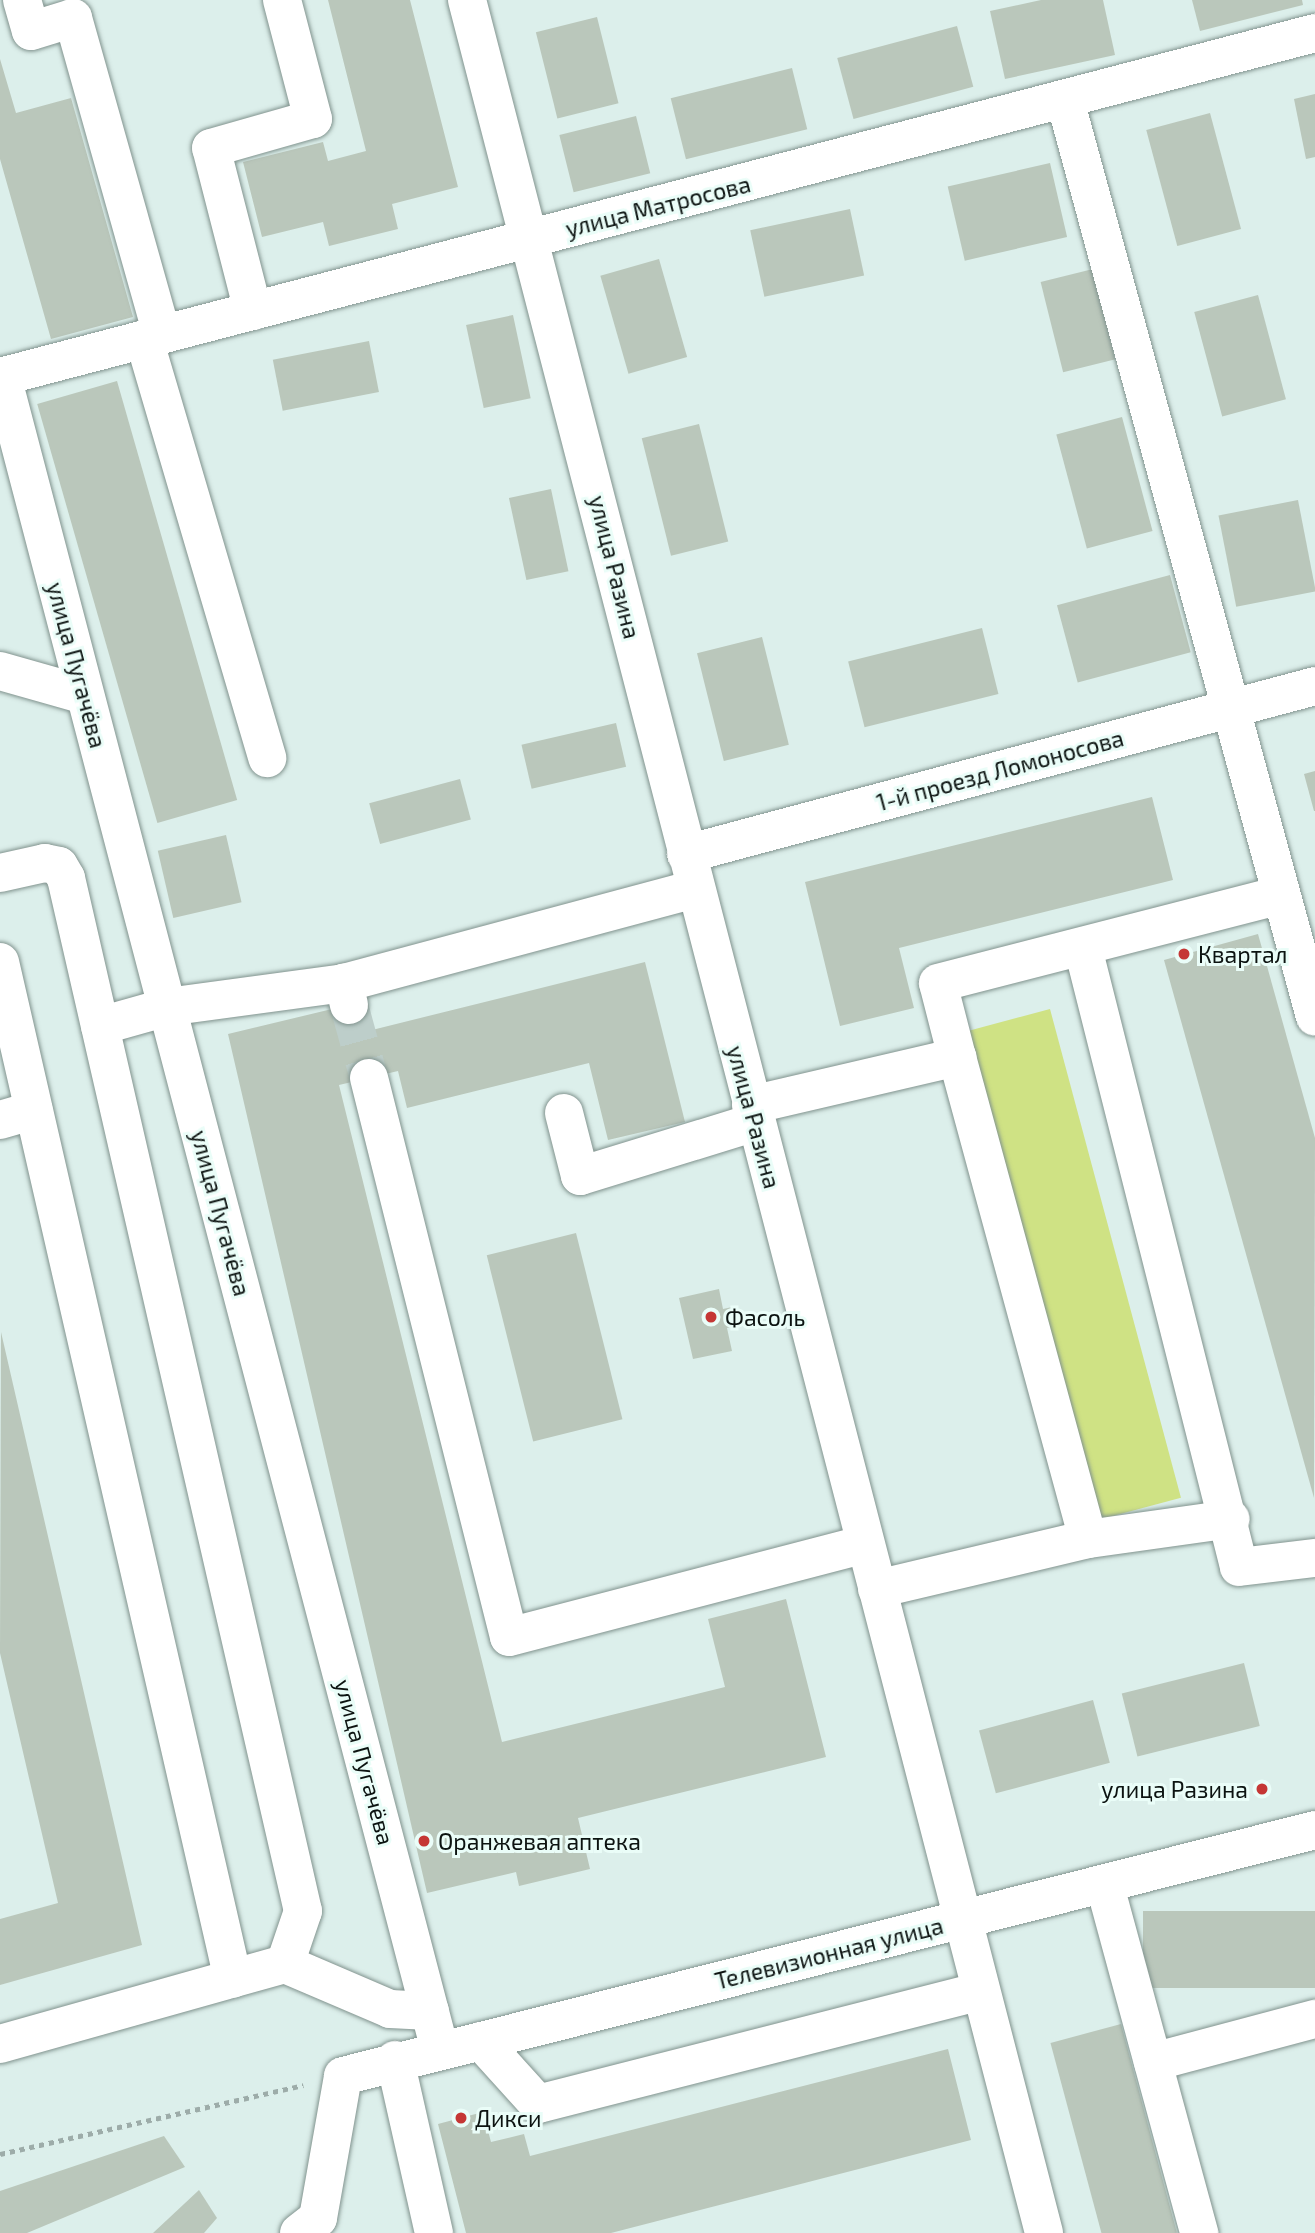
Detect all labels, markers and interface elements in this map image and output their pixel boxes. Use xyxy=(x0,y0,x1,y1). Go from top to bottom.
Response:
street label: улица Матросова xyxy=(563,170,753,242)
street label: улица Разина xyxy=(584,493,646,641)
street label: улица Пугачёва xyxy=(42,579,112,751)
street label: 1-й проезд Ломоносова xyxy=(873,724,1127,816)
place label: Квартал xyxy=(1198,940,1288,968)
marker: Квартал xyxy=(1176,946,1192,962)
street label: улица Разина xyxy=(722,1043,786,1191)
street label: улица Пугачёва xyxy=(186,1127,256,1299)
place label: Фасоль xyxy=(725,1303,805,1331)
marker: Фасоль xyxy=(703,1309,719,1325)
street label: улица Пугачёва xyxy=(330,1676,400,1848)
place label: улица Разина xyxy=(1101,1775,1248,1803)
marker: улица Разина xyxy=(1254,1781,1270,1797)
place label: Оранжевая аптека xyxy=(438,1827,641,1855)
marker: Оранжевая аптека xyxy=(416,1833,432,1849)
street label: Телевизионная улица xyxy=(712,1911,946,1995)
place label: Дикси xyxy=(475,2104,541,2132)
marker: Дикси xyxy=(453,2110,469,2126)

